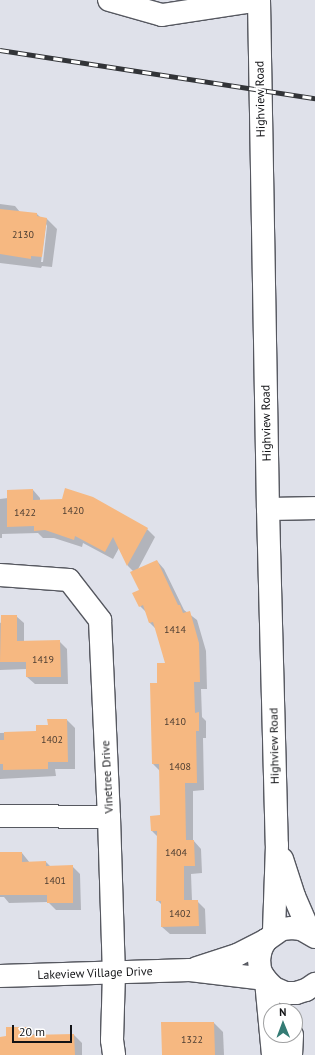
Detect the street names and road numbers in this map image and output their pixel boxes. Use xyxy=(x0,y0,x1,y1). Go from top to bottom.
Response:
street label: Highview Road xyxy=(252,61,268,137)
street label: Highview Road xyxy=(258,385,274,461)
street label: Highview Road xyxy=(266,708,282,784)
street label: Vinetree Drive xyxy=(98,740,116,814)
street label: Lakeview Village Drive xyxy=(37,964,153,982)

